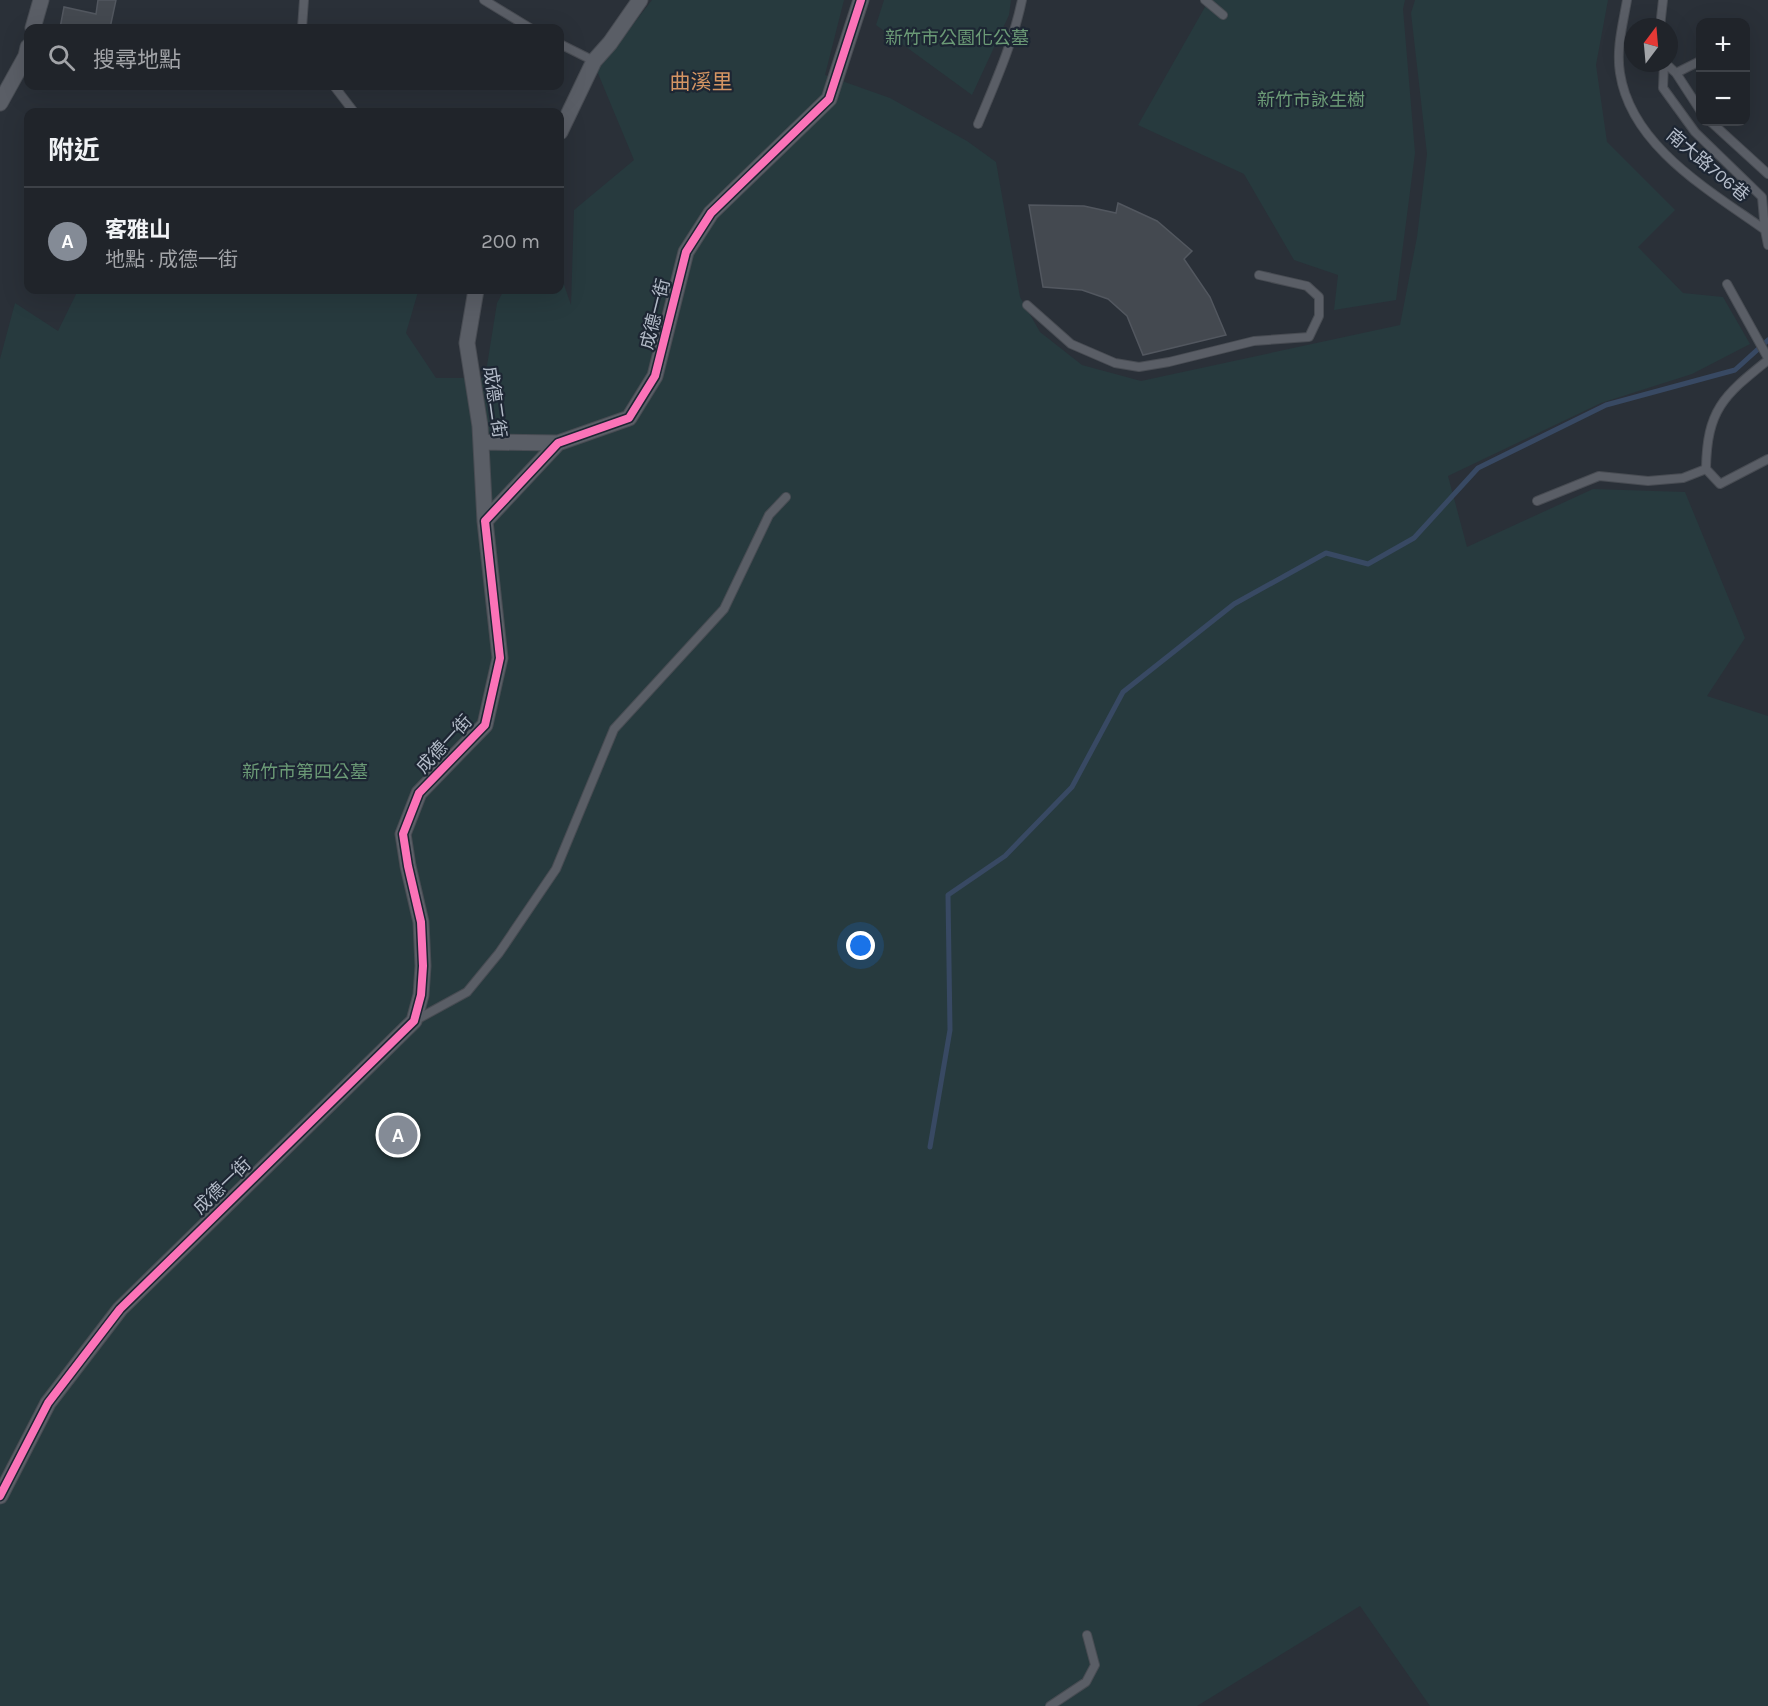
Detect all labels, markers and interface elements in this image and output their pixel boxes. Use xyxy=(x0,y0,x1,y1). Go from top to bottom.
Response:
north arrow xyxy=(1624,18,1678,72)
map controls xyxy=(1696,18,1750,126)
button: + xyxy=(1696,18,1750,72)
search box xyxy=(24,24,564,90)
park label: 新竹市公園化公墓 xyxy=(885,27,1029,49)
icon: search xyxy=(45,41,78,74)
text: 搜尋地點 xyxy=(93,47,181,73)
district label: 曲溪里 xyxy=(670,70,733,94)
button: − xyxy=(1696,72,1750,126)
park label: 新竹市詠生樹 xyxy=(1257,89,1365,111)
street label: 南大路706巷 xyxy=(1662,124,1754,206)
text: 附近 xyxy=(48,135,100,166)
text: 客雅山 xyxy=(105,217,171,243)
text: A xyxy=(61,230,74,253)
text: 200 m xyxy=(481,230,540,253)
text: 地點 · 成德一街 xyxy=(105,248,238,271)
street label: 成德一街 xyxy=(636,276,674,352)
street label: 成德二街 xyxy=(479,365,511,439)
street label: 成德一街 xyxy=(411,710,477,778)
park label: 新竹市第四公墓 xyxy=(242,761,368,783)
your location xyxy=(846,931,875,960)
pin: A xyxy=(378,1112,418,1158)
street label: 成德一街 xyxy=(188,1153,256,1219)

